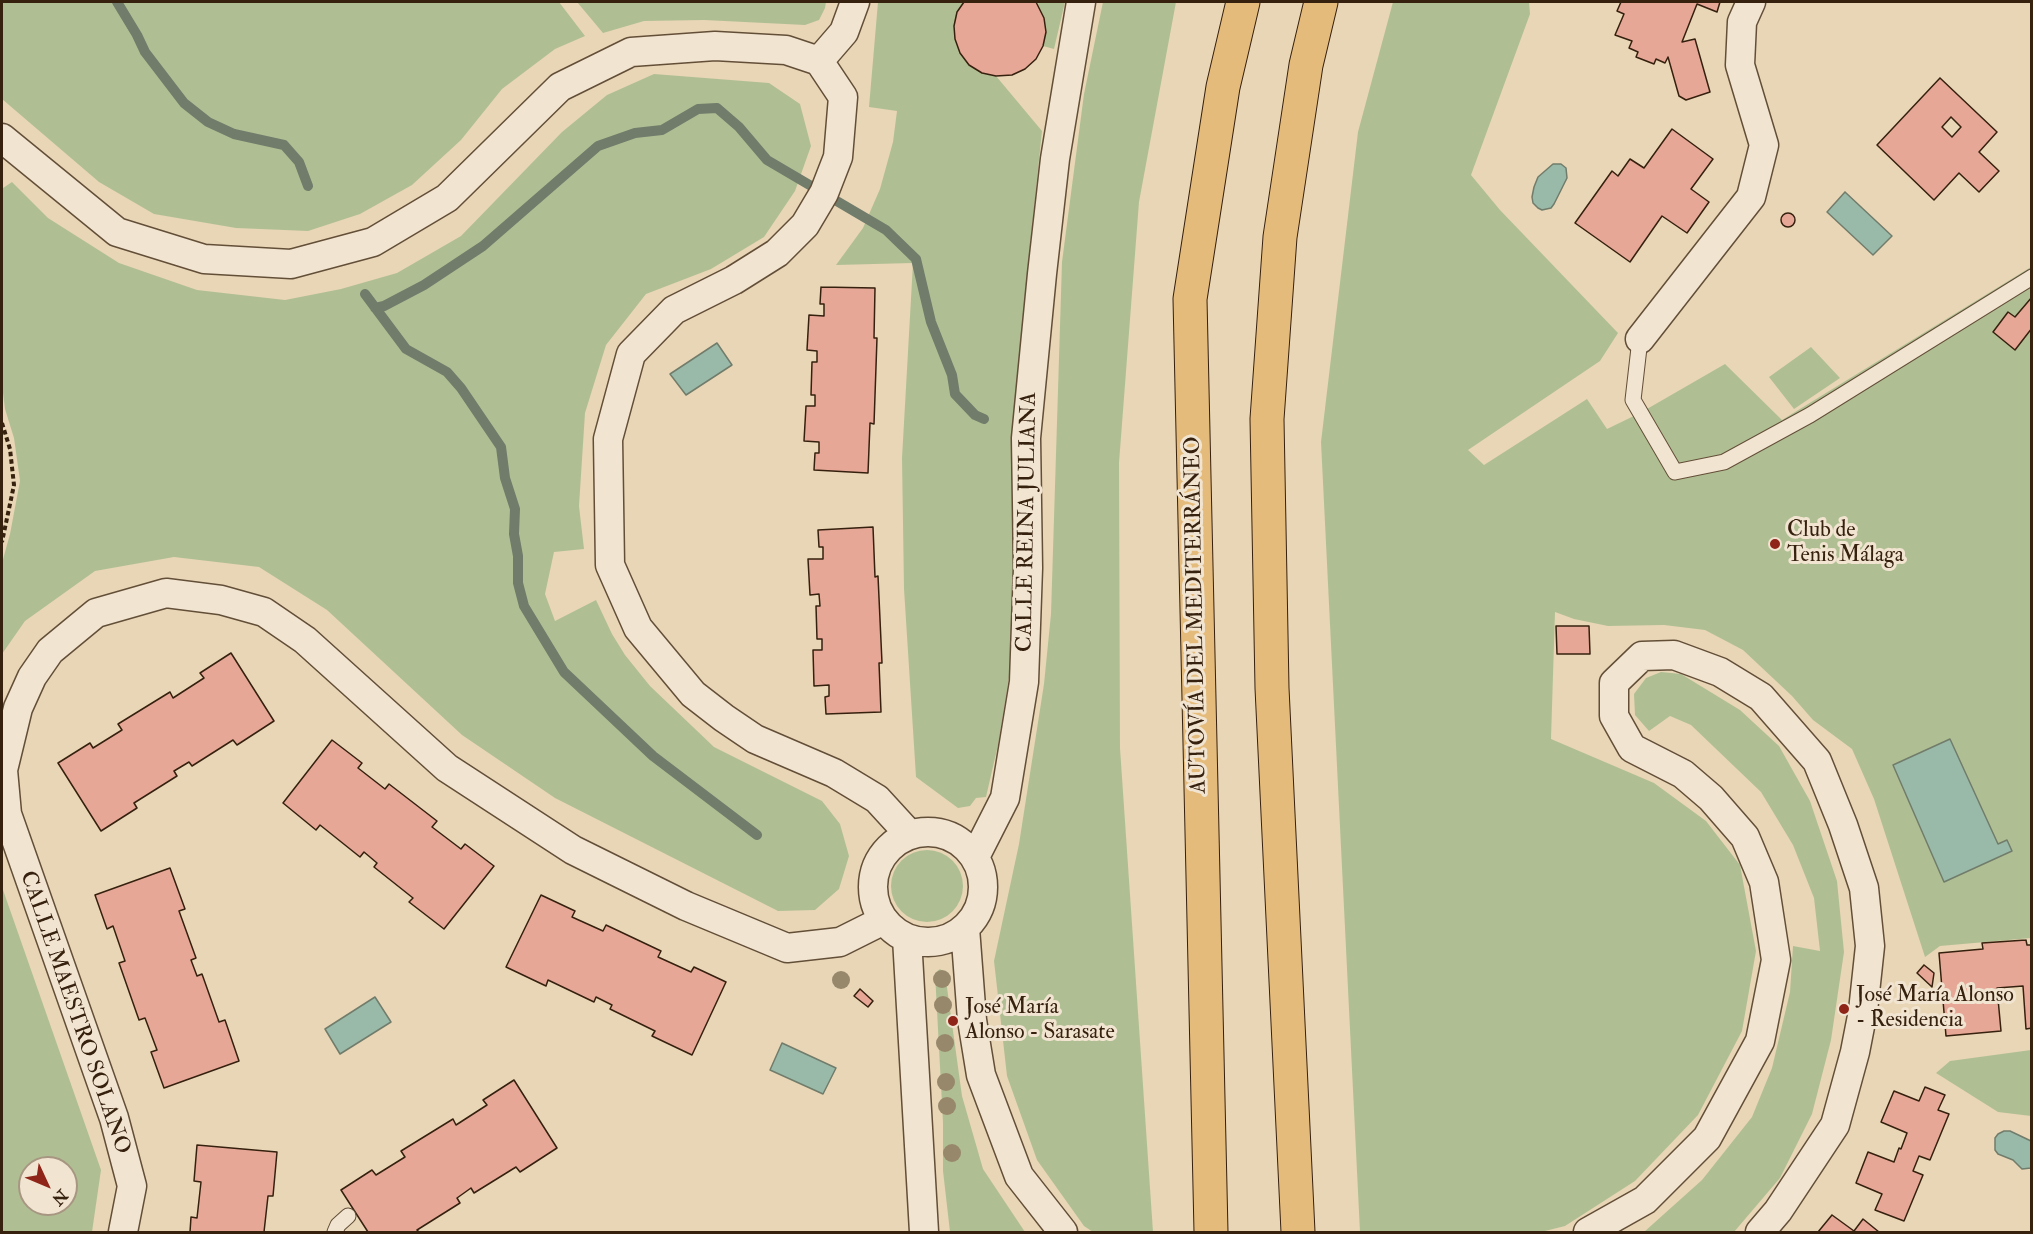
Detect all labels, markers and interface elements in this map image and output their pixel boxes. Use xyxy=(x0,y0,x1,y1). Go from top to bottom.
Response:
street label: CALLE REINA JULIANA xyxy=(1013,392,1043,652)
street label: AUTOVÍA DEL MEDITERRÁNEO xyxy=(1181,436,1213,794)
place label: Club de Tenis Málaga xyxy=(1787,518,1904,570)
marker: Club de Tenis Málaga xyxy=(1768,537,1782,551)
street label: CALLE MAESTRO SOLANO xyxy=(13,868,135,1158)
place label: José María Alonso - Residencia xyxy=(1856,983,2014,1034)
place label: José María Alonso - Sarasate xyxy=(965,995,1115,1046)
marker: José María Alonso - Residencia xyxy=(1837,1002,1851,1016)
marker: José María Alonso - Sarasate xyxy=(946,1014,960,1028)
north arrow xyxy=(18,1156,78,1216)
text: N xyxy=(47,1185,72,1209)

